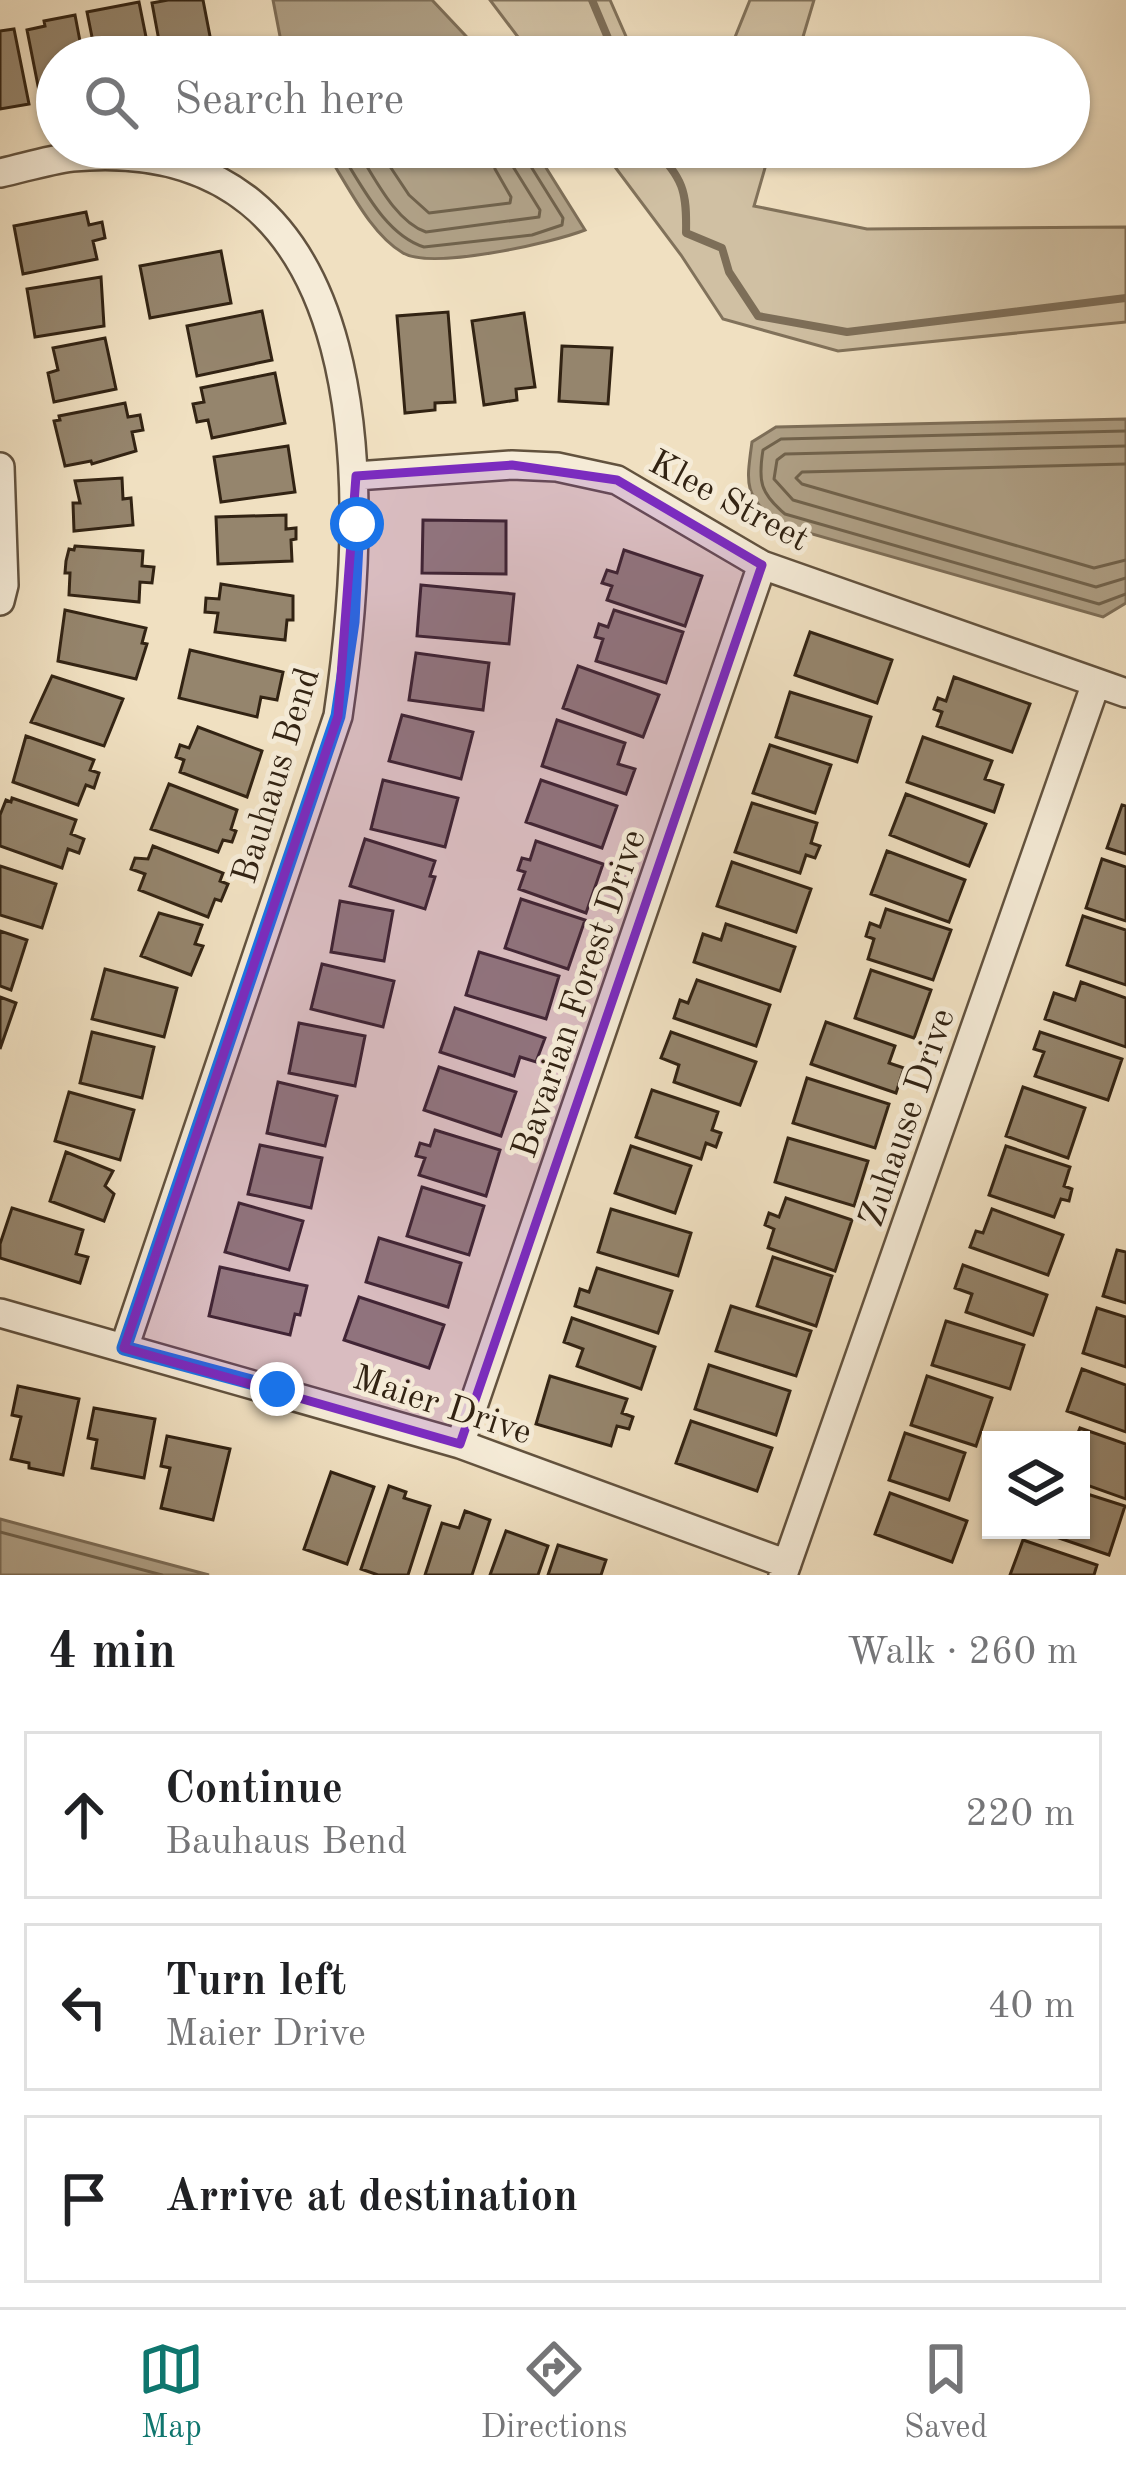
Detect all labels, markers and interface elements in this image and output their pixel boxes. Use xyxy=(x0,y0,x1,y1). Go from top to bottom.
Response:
search box xyxy=(36,36,1090,168)
icon: search xyxy=(78,69,144,135)
text: Search here xyxy=(174,79,404,124)
street label: Klee Street xyxy=(642,445,814,560)
route start xyxy=(330,497,384,551)
street label: Bauhaus Bend xyxy=(228,664,328,888)
street label: Bavarian Forest Drive xyxy=(508,825,654,1163)
street label: Zuhause Drive xyxy=(855,1005,963,1232)
street label: Maier Drive xyxy=(348,1361,536,1453)
route end xyxy=(250,1362,304,1416)
map controls xyxy=(982,1431,1090,1539)
button: layers xyxy=(982,1431,1090,1539)
text: 4 min xyxy=(48,1628,176,1679)
text: Walk · 260 m xyxy=(847,1633,1078,1672)
text: Continue xyxy=(165,1768,343,1813)
icon: ahead xyxy=(51,1782,117,1848)
text: 220 m xyxy=(965,1795,1075,1834)
text: Bauhaus Bend xyxy=(165,1823,407,1862)
text: Turn left xyxy=(165,1960,346,2005)
icon: left xyxy=(51,1974,117,2040)
text: 40 m xyxy=(988,1987,1075,2026)
text: Maier Drive xyxy=(165,2015,366,2054)
icon: arrive xyxy=(51,2166,117,2232)
text: Arrive at destination xyxy=(165,2176,578,2221)
tab: Map xyxy=(138,2336,204,2449)
tab: Directions xyxy=(481,2336,627,2449)
tab: Saved xyxy=(904,2336,988,2449)

